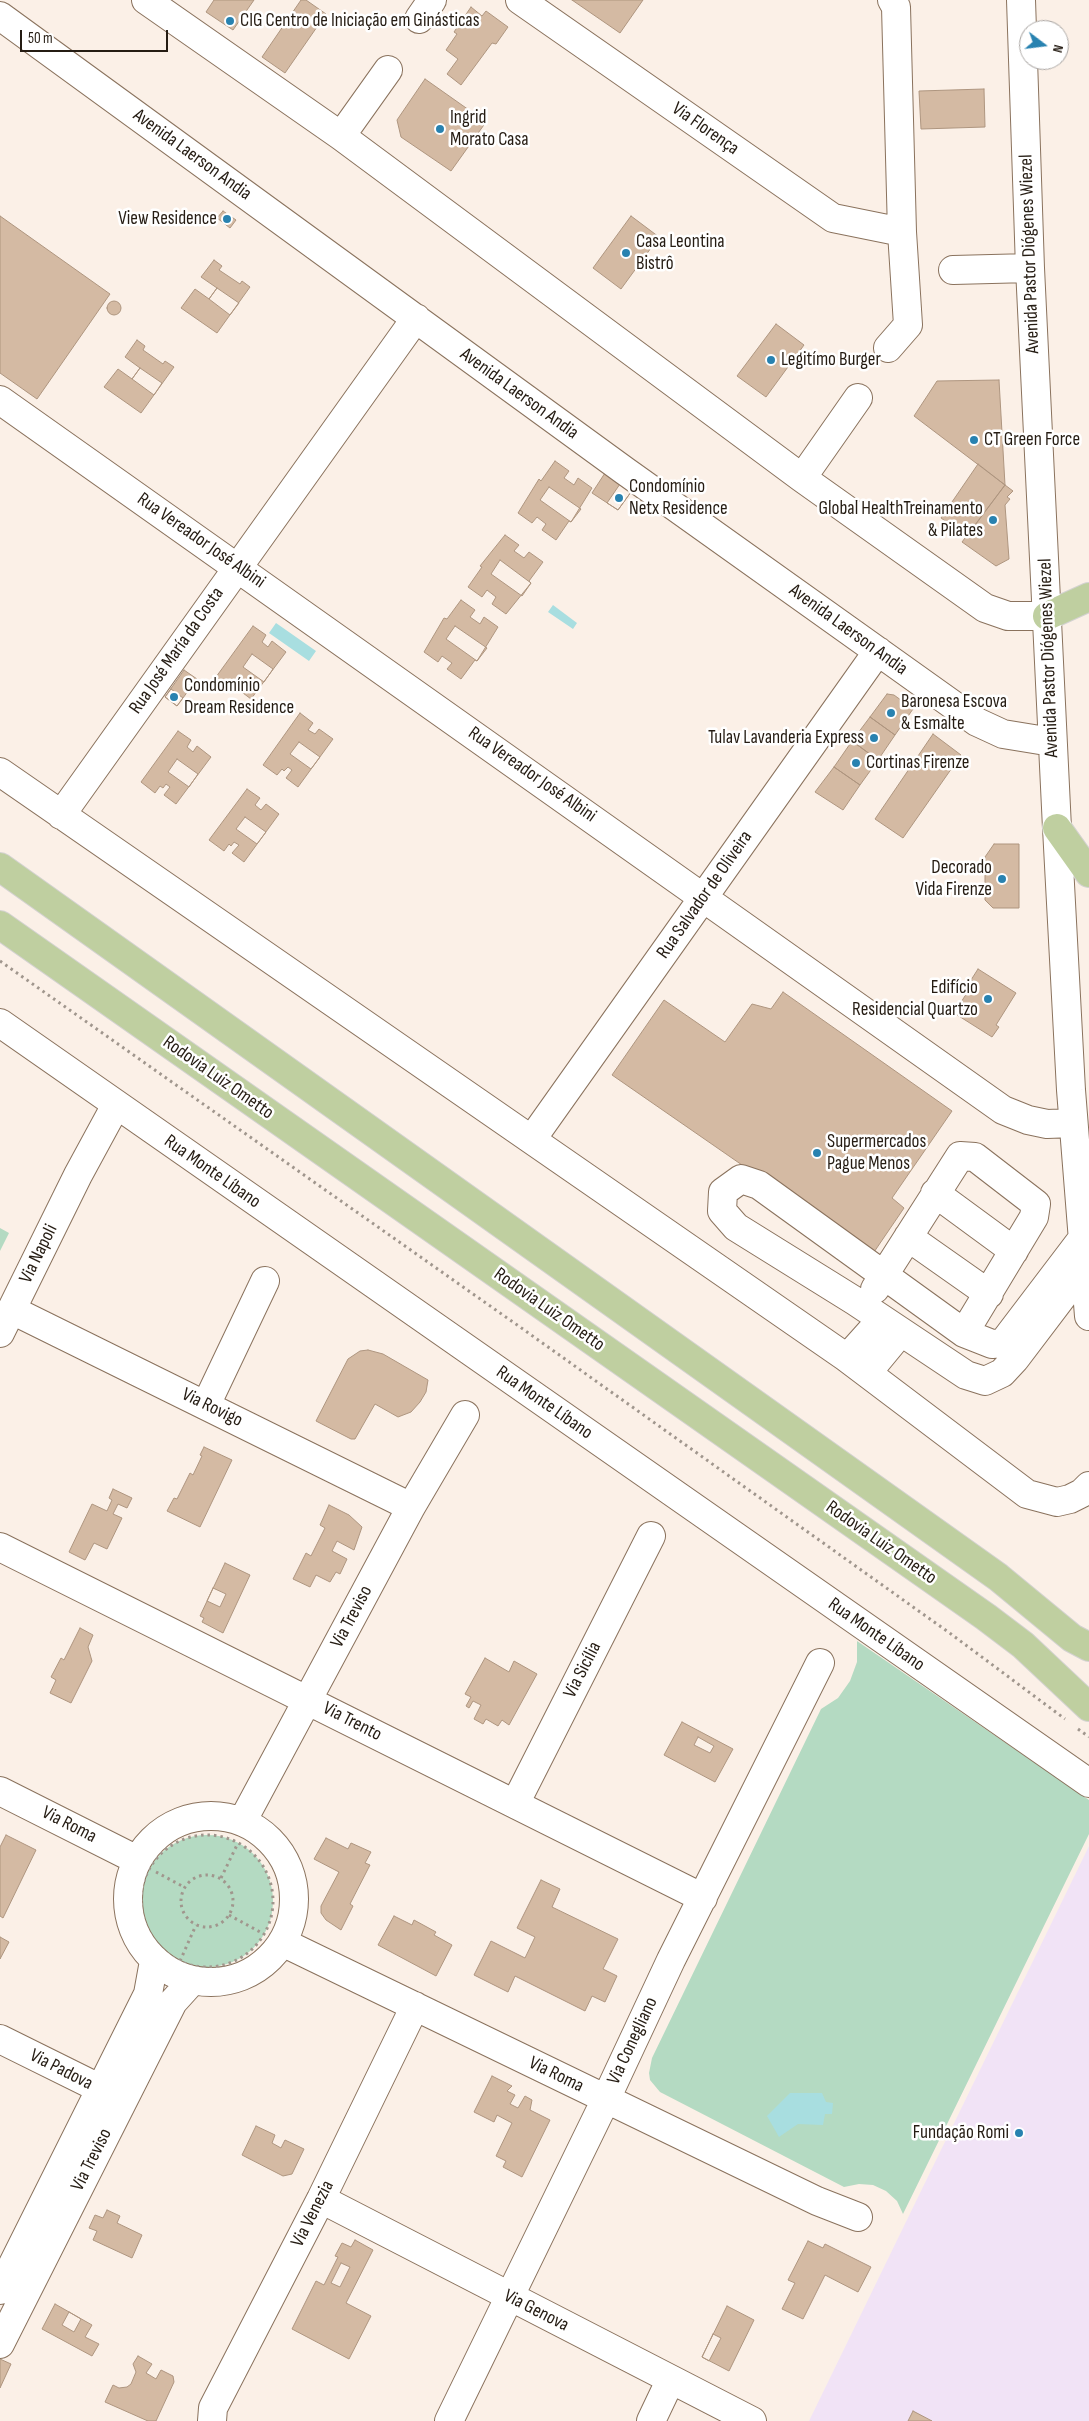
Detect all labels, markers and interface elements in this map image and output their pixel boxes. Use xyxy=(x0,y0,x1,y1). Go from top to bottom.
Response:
place label: CIG Centro de Iniciação em Ginásticas xyxy=(240,10,479,32)
marker: CIG Centro de Iniciação em Ginásticas xyxy=(224,15,236,27)
scale bar xyxy=(22,20,170,52)
north arrow xyxy=(1019,20,1069,70)
text: 50 m xyxy=(28,29,53,48)
text: N xyxy=(1049,43,1067,55)
street label: Via Florença xyxy=(667,98,743,160)
street label: Avenida Laerson Andia xyxy=(128,104,256,206)
place label: Ingrid Morato Casa xyxy=(450,107,528,151)
marker: Ingrid Morato Casa xyxy=(434,123,446,135)
street label: Avenida Pastor Diógenes Wiezel xyxy=(1015,154,1045,354)
place label: View Residence xyxy=(118,208,217,230)
marker: View Residence xyxy=(221,213,233,225)
place label: Casa Leontina Bistrô xyxy=(636,231,725,275)
marker: Casa Leontina Bistrô xyxy=(620,247,632,259)
street label: Avenida Laerson Andia xyxy=(455,343,583,445)
place label: Legitímo Burger xyxy=(781,349,881,371)
marker: Legitímo Burger xyxy=(765,354,777,366)
place label: CT Green Force xyxy=(984,429,1080,451)
marker: CT Green Force xyxy=(968,434,980,446)
place label: Condomínio Netx Residence xyxy=(629,476,728,520)
street label: Rua Vereador José Albini xyxy=(132,488,270,594)
marker: Condomínio Netx Residence xyxy=(613,492,625,504)
place label: Global HealthTreinamento & Pilates xyxy=(819,498,983,542)
marker: Global HealthTreinamento & Pilates xyxy=(987,514,999,526)
street label: Avenida Pastor Diógenes Wiezel xyxy=(1034,558,1064,758)
street label: Avenida Laerson Andia xyxy=(784,579,912,681)
street label: Rua José María da Costa xyxy=(125,583,229,719)
place label: Condomínio Dream Residence xyxy=(184,675,294,719)
marker: Condomínio Dream Residence xyxy=(168,691,180,703)
place label: Baronesa Escova & Esmalte xyxy=(901,691,1007,735)
marker: Baronesa Escova & Esmalte xyxy=(885,707,897,719)
street label: Rua Vereador José Albini xyxy=(463,722,601,828)
place label: Tulav Lavanderia Express xyxy=(708,727,864,749)
marker: Tulav Lavanderia Express xyxy=(868,732,880,744)
place label: Cortinas Firenze xyxy=(866,752,969,774)
marker: Cortinas Firenze xyxy=(850,757,862,769)
street label: Rua Salvador de Oliveira xyxy=(652,827,758,963)
place label: Decorado Vida Firenze xyxy=(916,857,992,901)
marker: Decorado Vida Firenze xyxy=(996,873,1008,885)
place label: Edifício Residencial Quartzo xyxy=(852,977,978,1021)
marker: Edifício Residencial Quartzo xyxy=(982,993,994,1005)
street label: Rodovia Luiz Ometto xyxy=(158,1031,278,1125)
street label: Rua Monte Líbano xyxy=(159,1130,265,1214)
place label: Supermercados Pague Menos xyxy=(827,1131,926,1175)
marker: Supermercados Pague Menos xyxy=(811,1147,823,1159)
street label: Via Napoli xyxy=(15,1221,63,1287)
street label: Rodovia Luiz Ometto xyxy=(489,1263,609,1357)
street label: Rua Monte Líbano xyxy=(491,1361,597,1445)
street label: Via Rovigo xyxy=(178,1384,246,1432)
street label: Rodovia Luiz Ometto xyxy=(821,1496,941,1590)
street label: Via Treviso xyxy=(326,1582,378,1652)
street label: Rua Monte Líbano xyxy=(823,1593,929,1677)
street label: Via Sicília xyxy=(559,1638,607,1702)
street label: Via Trento xyxy=(319,1697,385,1747)
street label: Via Roma xyxy=(38,1802,100,1848)
street label: Via Conegliano xyxy=(603,1994,663,2088)
street label: Via Padova xyxy=(26,2045,96,2095)
street label: Via Roma xyxy=(525,2052,587,2098)
place label: Fundação Romi xyxy=(913,2122,1009,2144)
street label: Via Treviso xyxy=(67,2125,117,2195)
marker: Fundação Romi xyxy=(1013,2127,1025,2139)
street label: Via Venezia xyxy=(287,2177,339,2251)
street label: Via Genova xyxy=(500,2285,572,2337)

